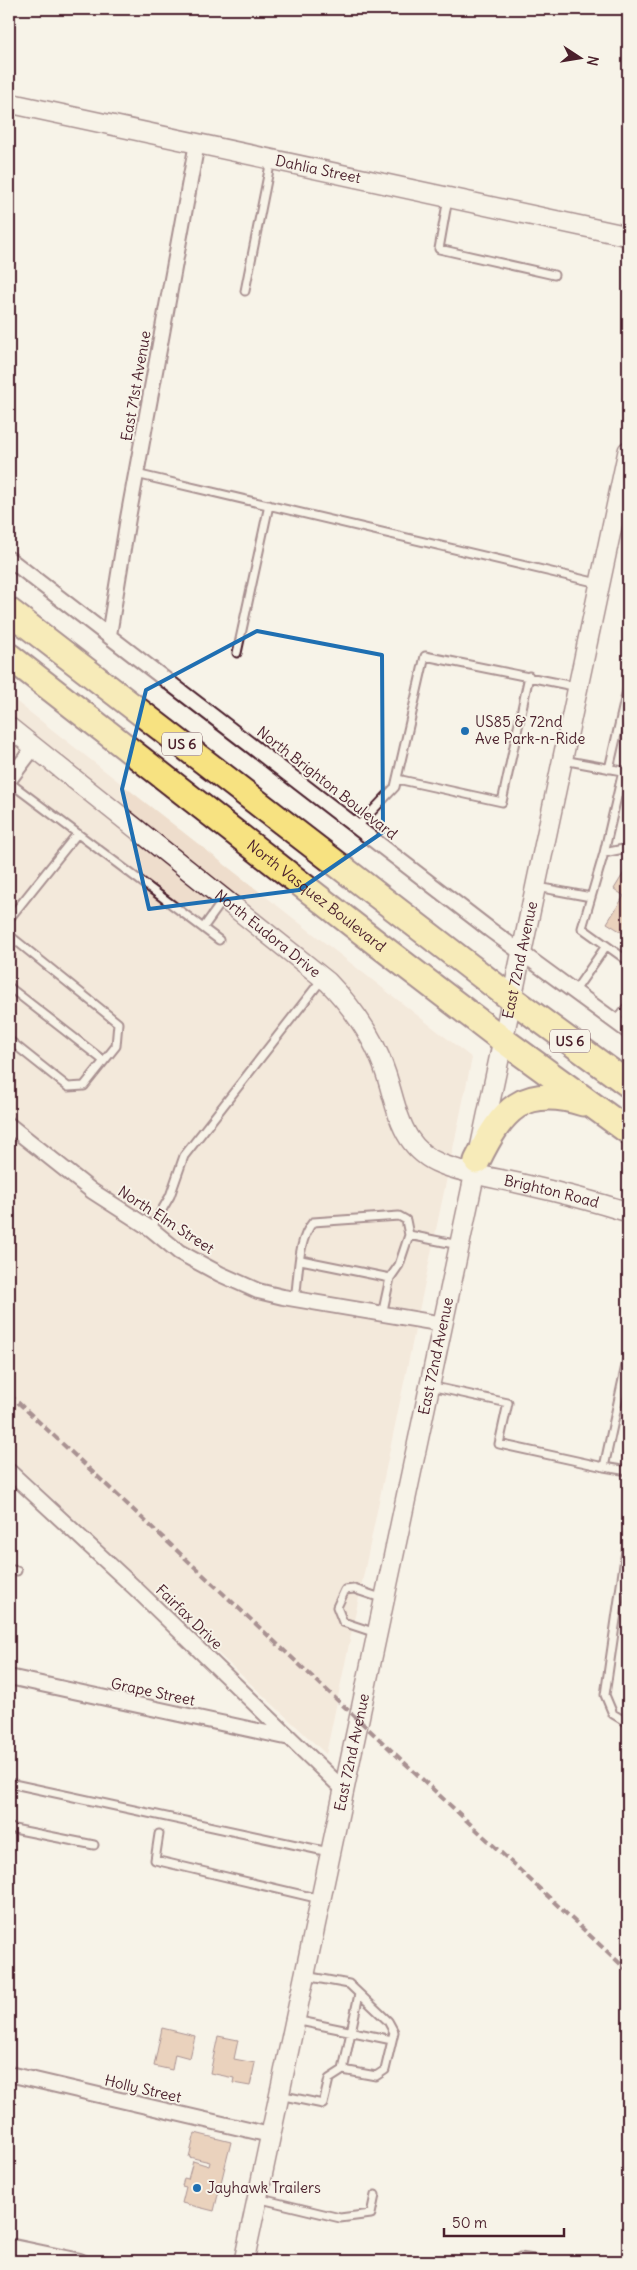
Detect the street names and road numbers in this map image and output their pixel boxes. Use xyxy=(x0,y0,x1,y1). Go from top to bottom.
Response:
street label: Dahlia Street xyxy=(274,150,363,187)
street label: East 71st Avenue xyxy=(116,329,155,443)
street label: North Brighton Boulevard xyxy=(253,722,401,843)
road number: US 6 xyxy=(162,732,202,756)
street label: North Vasquez Boulevard xyxy=(243,836,390,956)
street label: North Eudora Drive xyxy=(211,885,325,981)
street label: East 72nd Avenue xyxy=(498,899,541,1020)
road number: US 6 xyxy=(550,1030,590,1052)
street label: Brighton Road xyxy=(502,1170,601,1212)
street label: North Elm Street xyxy=(115,1181,218,1258)
street label: East 72nd Avenue xyxy=(414,1296,457,1417)
street label: Fairfax Drive xyxy=(152,1580,227,1653)
street label: Grape Street xyxy=(109,1673,197,1710)
street label: East 72nd Avenue xyxy=(330,1692,373,1813)
street label: Holly Street xyxy=(103,2070,183,2107)

